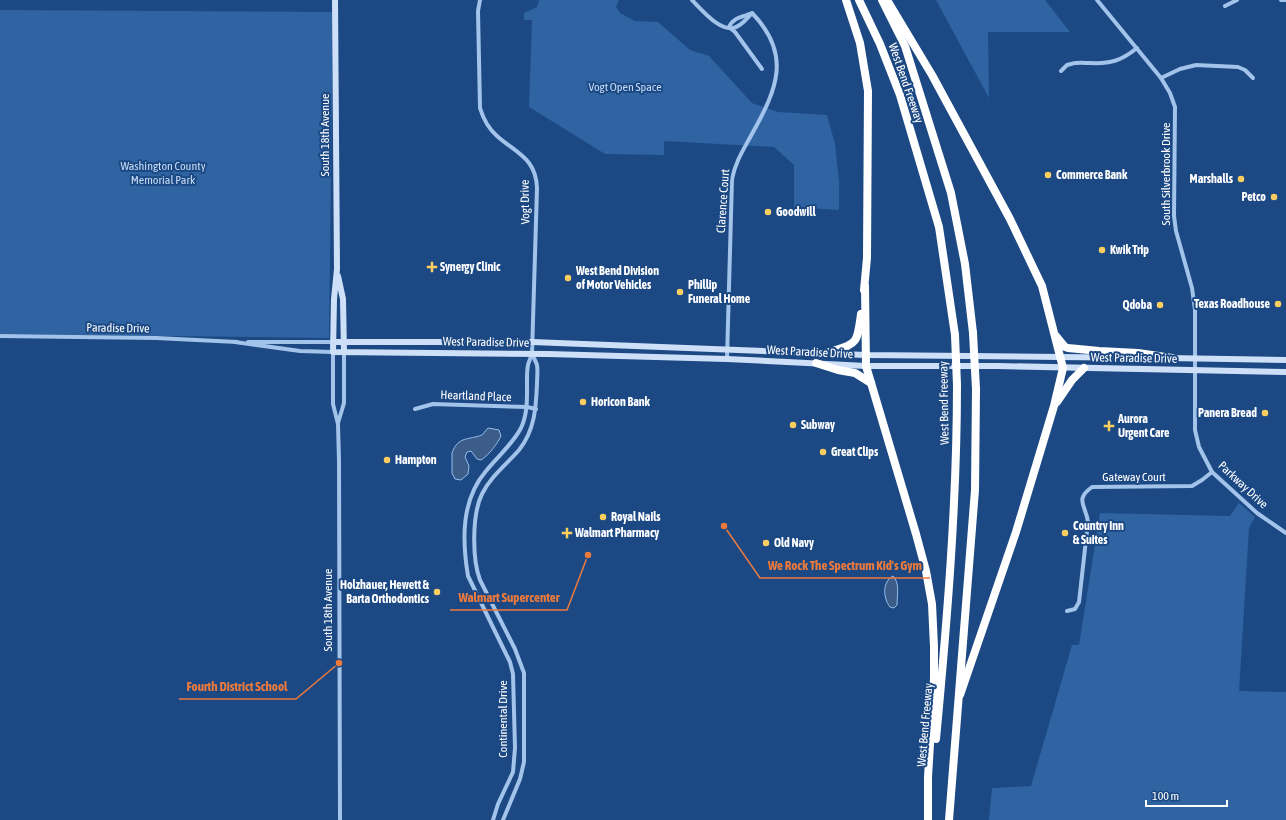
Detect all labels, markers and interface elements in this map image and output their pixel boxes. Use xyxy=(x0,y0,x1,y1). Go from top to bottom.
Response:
street label: West Bend Freeway xyxy=(886,41,926,125)
park label: Vogt Open Space xyxy=(588,80,662,94)
street label: South 18th Avenue xyxy=(318,94,332,176)
street label: South Silverbrook Drive xyxy=(1159,123,1173,225)
park label: Washington County Memorial Park xyxy=(120,159,206,187)
street label: Clarence Court xyxy=(714,168,732,234)
place label: Commerce Bank xyxy=(1056,168,1128,182)
marker: Commerce Bank xyxy=(1043,170,1053,180)
place label: Marshalls xyxy=(1190,172,1234,186)
marker: Marshalls xyxy=(1236,174,1246,184)
street label: Vogt Drive xyxy=(518,180,532,224)
place label: Petco xyxy=(1241,190,1266,204)
marker: Petco xyxy=(1269,192,1279,202)
place label: Goodwill xyxy=(776,205,816,219)
marker: Goodwill xyxy=(763,207,773,217)
place label: Kwik Trip xyxy=(1110,243,1149,257)
marker: Kwik Trip xyxy=(1097,245,1107,255)
place label: Synergy Clinic xyxy=(440,260,501,274)
marker: Synergy Clinic xyxy=(427,262,437,272)
place label: West Bend Division of Motor Vehicles xyxy=(575,264,659,292)
marker: West Bend Division of Motor Vehicles xyxy=(563,273,573,283)
place label: Phillip Funeral Home xyxy=(688,278,751,306)
marker: Phillip Funeral Home xyxy=(675,287,685,297)
place label: Texas Roadhouse xyxy=(1194,297,1271,311)
place label: Qdoba xyxy=(1122,298,1152,312)
marker: Texas Roadhouse xyxy=(1273,299,1283,309)
marker: Qdoba xyxy=(1155,300,1165,310)
street label: Paradise Drive xyxy=(86,320,150,336)
street label: West Paradise Drive xyxy=(443,334,529,350)
street label: West Paradise Drive xyxy=(767,343,853,361)
street label: West Paradise Drive xyxy=(1091,350,1177,366)
street label: West Bend Freeway xyxy=(936,361,952,445)
street label: Heartland Place xyxy=(440,388,512,404)
place label: Horicon Bank xyxy=(591,395,651,409)
marker: Horicon Bank xyxy=(578,397,588,407)
place label: Panera Bread xyxy=(1198,406,1257,420)
marker: Panera Bread xyxy=(1260,408,1270,418)
place label: Aurora Urgent Care xyxy=(1117,412,1170,440)
place label: Subway xyxy=(801,418,835,432)
marker: Subway xyxy=(788,420,798,430)
marker: Aurora Urgent Care xyxy=(1103,420,1115,432)
place label: Great Clips xyxy=(831,445,879,459)
marker: Great Clips xyxy=(818,447,828,457)
place label: Hampton xyxy=(395,453,437,467)
marker: Hampton xyxy=(382,455,392,465)
street label: Parkway Drive xyxy=(1215,459,1271,511)
street label: Gateway Court xyxy=(1102,470,1166,484)
place label: Royal Nails xyxy=(611,510,661,524)
marker: Royal Nails xyxy=(598,512,608,522)
place label: Country Inn & Suites xyxy=(1073,519,1124,547)
place label: Walmart Pharmacy xyxy=(574,526,659,540)
marker: Walmart Pharmacy xyxy=(562,528,572,538)
marker: Country Inn & Suites xyxy=(1060,528,1070,538)
place label: Old Navy xyxy=(774,536,814,550)
marker: Old Navy xyxy=(761,538,771,548)
callout: We Rock The Spectrum Kid's Gym xyxy=(760,553,930,578)
text: We Rock The Spectrum Kid's Gym xyxy=(767,558,922,573)
street label: South 18th Avenue xyxy=(321,569,335,651)
place label: Holzhauer, Hewett & Barta Orthodontics xyxy=(340,578,430,606)
callout: Walmart Supercenter xyxy=(450,585,567,610)
marker: Holzhauer, Hewett & Barta Orthodontics xyxy=(432,587,442,597)
text: Walmart Supercenter xyxy=(457,590,561,605)
callout: Fourth District School xyxy=(179,674,296,699)
text: Fourth District School xyxy=(187,679,288,694)
street label: Continental Drive xyxy=(496,680,510,758)
street label: West Bend Freeway xyxy=(914,683,936,767)
scale bar xyxy=(1146,782,1227,808)
text: 100 m xyxy=(1152,789,1179,803)

